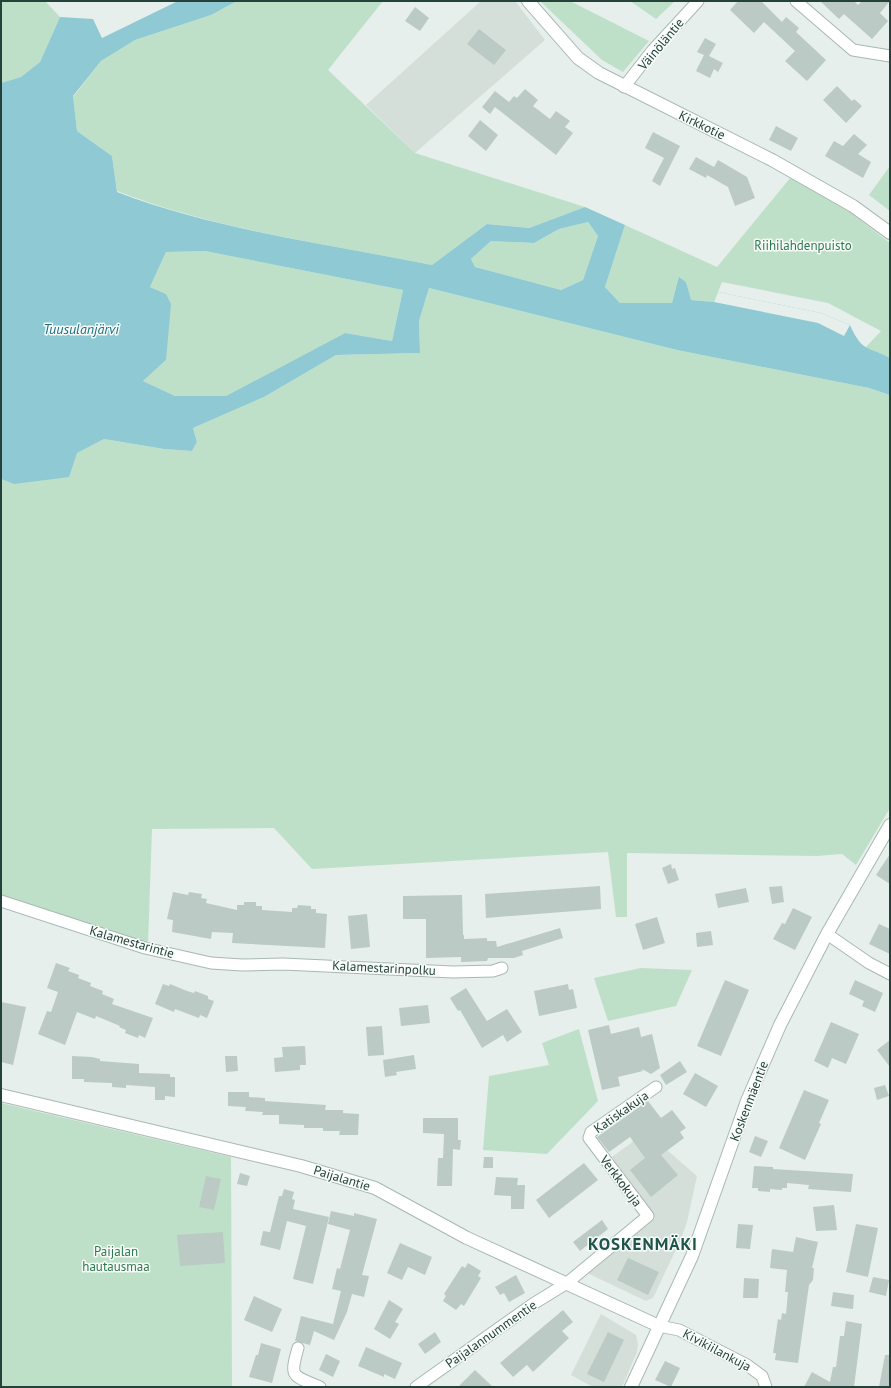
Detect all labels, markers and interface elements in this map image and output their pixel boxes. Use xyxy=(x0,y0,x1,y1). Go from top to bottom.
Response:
street label: Väinöläntie xyxy=(634,15,688,74)
street label: Kirkkotie xyxy=(676,106,728,144)
park label: Riihilahdenpuisto xyxy=(754,237,852,254)
water label: Tuusulanjärvi xyxy=(43,320,119,338)
street label: Kalamestarintie xyxy=(88,922,176,962)
street label: Kalamestarinpolku xyxy=(332,957,436,979)
street label: Koskenmäentie xyxy=(726,1058,772,1144)
street label: Katiskakuja xyxy=(590,1087,652,1137)
street label: Verkkokuja xyxy=(596,1151,646,1210)
street label: Paijalantie xyxy=(312,1161,372,1195)
district label: KOSKENMÄKI xyxy=(588,1233,698,1255)
park label: Paijalan hautausmaa xyxy=(82,1243,150,1275)
street label: Paijalannummentie xyxy=(442,1296,540,1372)
street label: Kivikiilankuja xyxy=(680,1325,754,1375)

